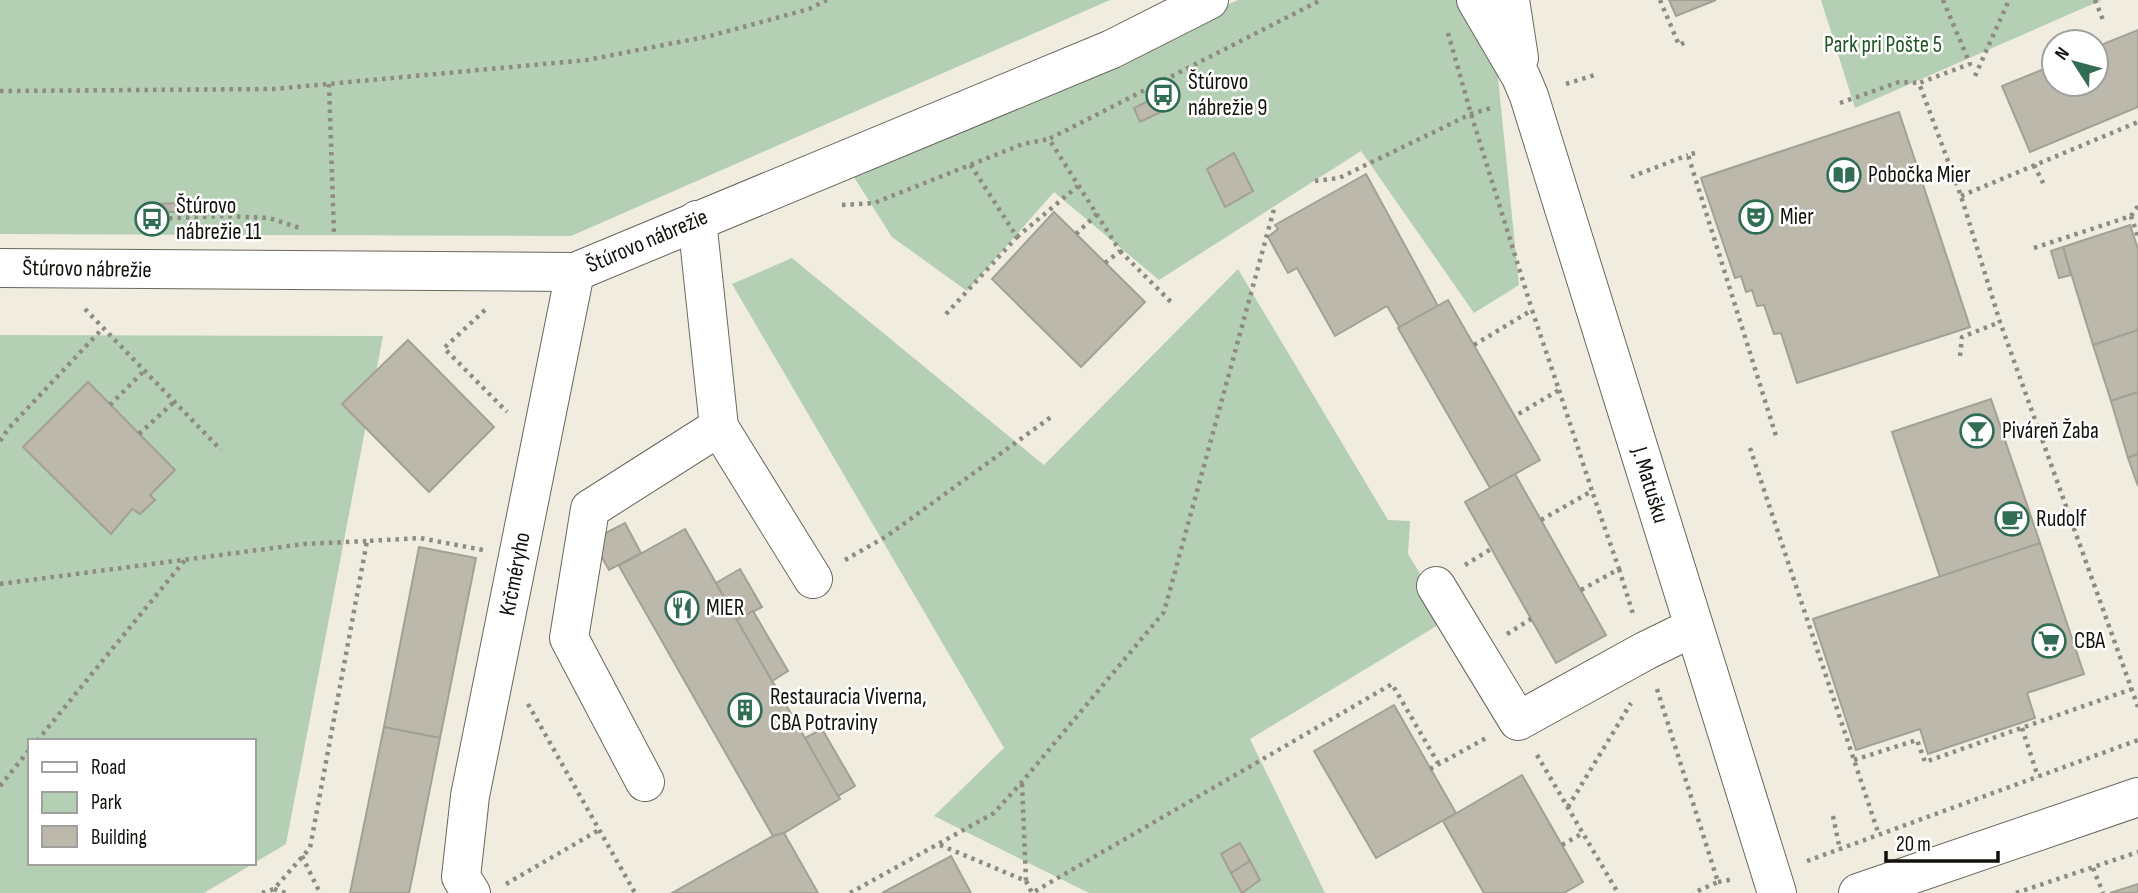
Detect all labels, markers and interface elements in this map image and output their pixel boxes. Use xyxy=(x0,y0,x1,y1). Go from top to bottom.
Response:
north arrow xyxy=(2040,28,2110,98)
park label: Park pri Pošte 5 xyxy=(1824,31,1942,59)
text: N xyxy=(2050,43,2075,65)
place label: Štúrovo nábrežie 9 xyxy=(1188,68,1267,122)
bus stop icon: Štúrovo nábrežie 9 xyxy=(1144,76,1182,114)
library icon: Pobočka Mier xyxy=(1825,156,1863,194)
place label: Pobočka Mier xyxy=(1868,161,1971,189)
place label: Štúrovo nábrežie 11 xyxy=(176,192,261,246)
theatre icon: Mier xyxy=(1737,198,1775,236)
bus stop icon: Štúrovo nábrežie 11 xyxy=(133,200,171,238)
street label: Štúrovo nábrežie xyxy=(582,203,712,279)
place label: Mier xyxy=(1780,203,1814,231)
street label: Štúrovo nábrežie xyxy=(22,254,152,284)
bar icon: Piváreň Žaba xyxy=(1958,412,1996,450)
place label: Piváreň Žaba xyxy=(2002,417,2099,445)
street label: J. Matušku xyxy=(1625,443,1675,526)
cafe icon: Rudolf xyxy=(1993,500,2031,538)
place label: Rudolf xyxy=(2036,505,2087,533)
street label: Krčméryho xyxy=(493,530,537,618)
restaurant icon: MIER xyxy=(663,589,701,627)
place label: MIER xyxy=(706,594,745,622)
supermarket icon: CBA xyxy=(2030,622,2068,660)
place label: CBA xyxy=(2074,627,2105,655)
place label: Restauracia Viverna, CBA Potraviny xyxy=(770,683,927,737)
building icon: Restauracia Viverna, CBA Potraviny xyxy=(726,691,764,729)
legend xyxy=(28,739,256,865)
text: Road xyxy=(91,755,126,780)
text: Park xyxy=(91,790,122,815)
scale bar xyxy=(1886,820,1998,864)
text: Building xyxy=(91,825,147,850)
text: 20 m xyxy=(1896,832,1931,857)

